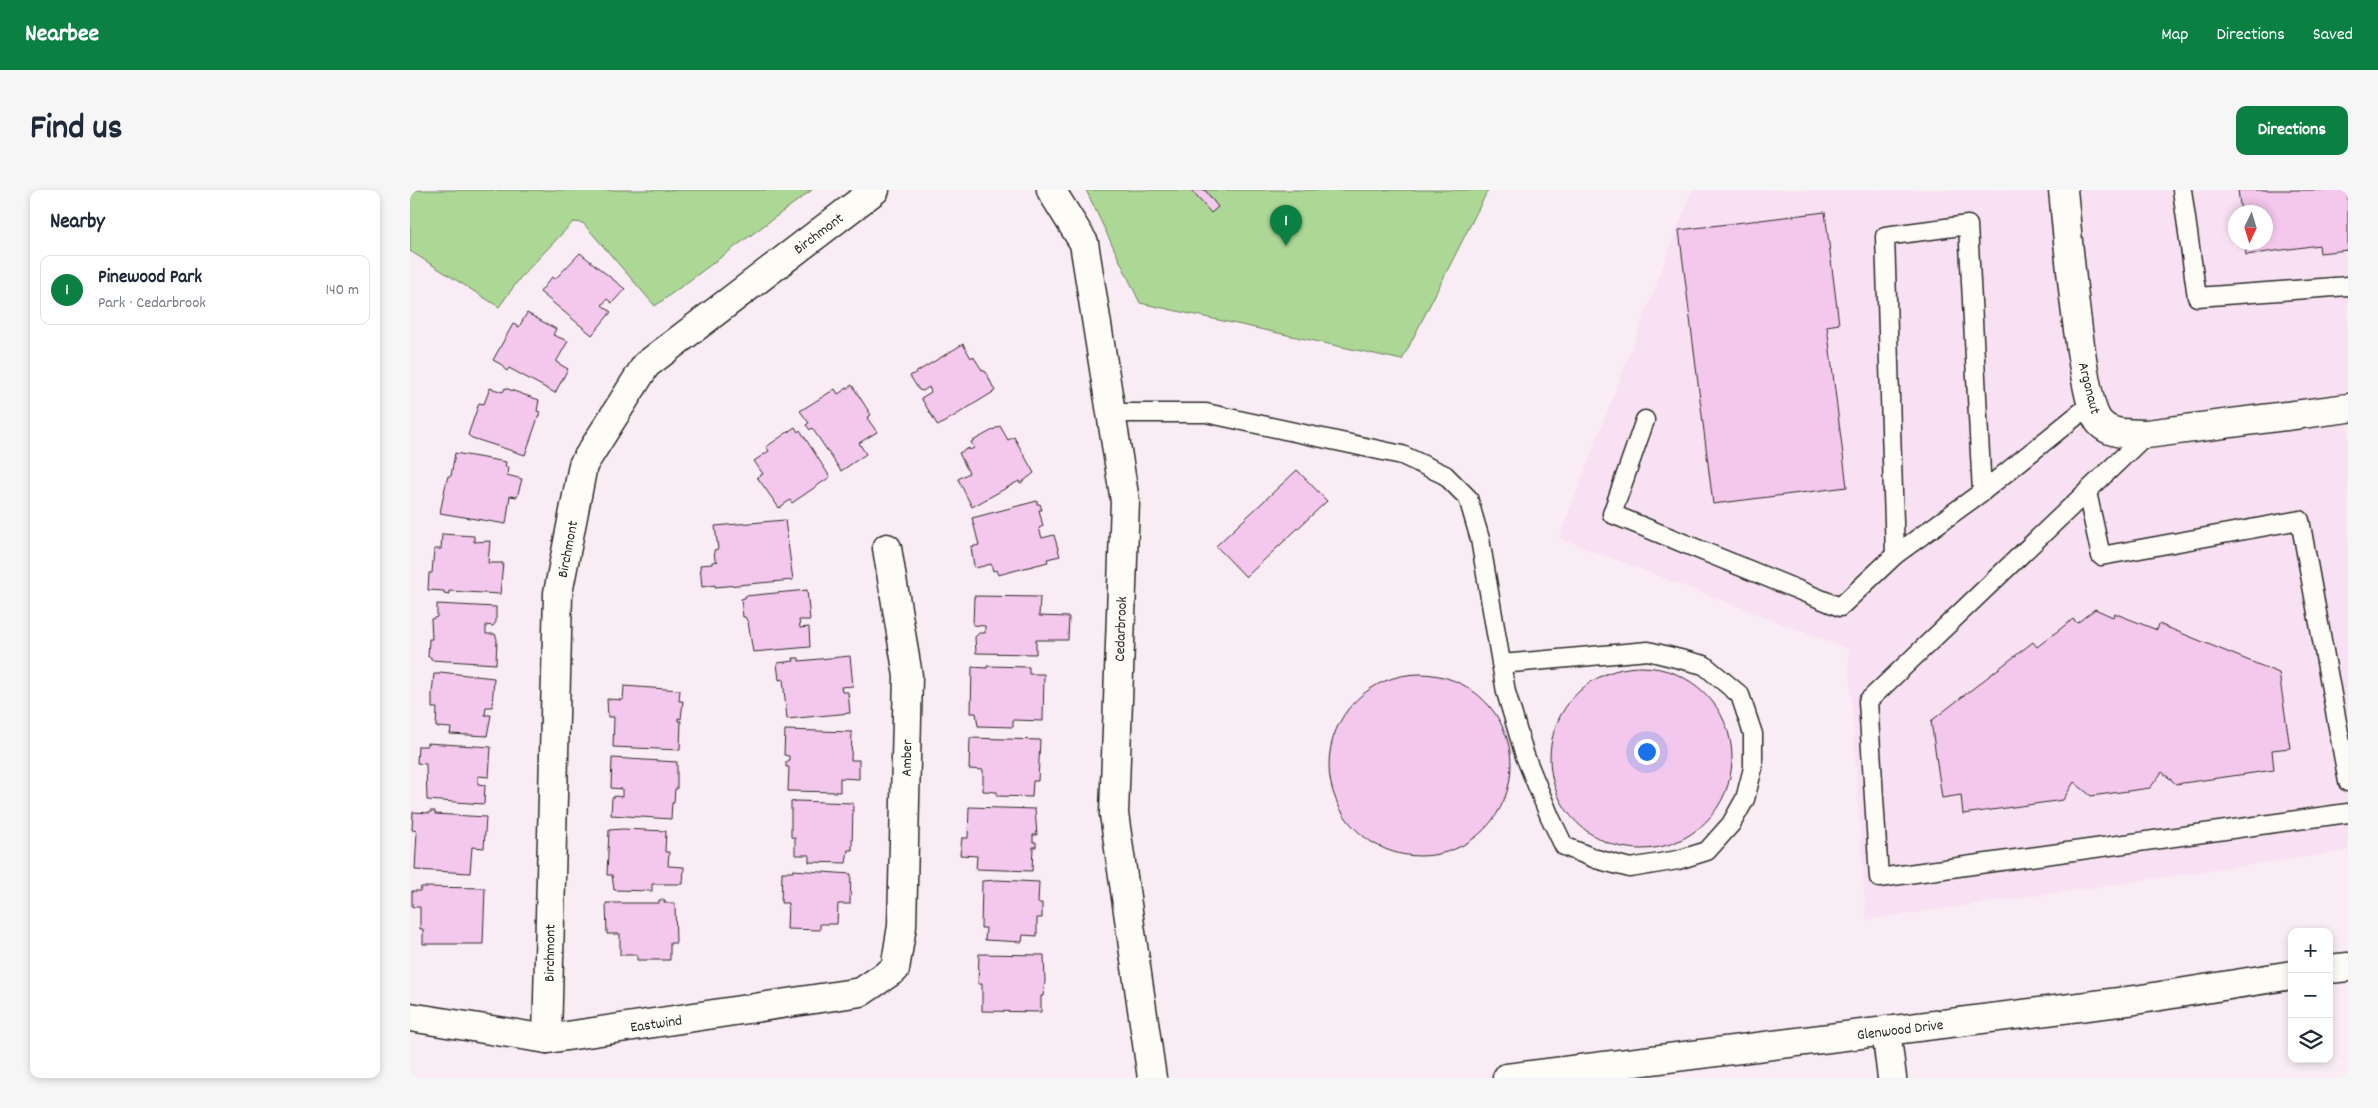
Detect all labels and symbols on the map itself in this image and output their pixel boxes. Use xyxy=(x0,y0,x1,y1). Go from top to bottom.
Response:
pin: 1 xyxy=(1270,205,1302,246)
north arrow xyxy=(2228,205,2273,250)
street label: Birchmont xyxy=(790,208,849,261)
street label: Argonaut xyxy=(2071,360,2105,417)
street label: Birchmont xyxy=(553,518,585,580)
street label: Cedarbrook xyxy=(1110,596,1134,662)
street label: Amber xyxy=(897,739,919,777)
your location xyxy=(1634,739,1660,765)
street label: Birchmont xyxy=(539,923,563,982)
street label: Eastwind xyxy=(629,1010,684,1039)
street label: Glenwood Drive xyxy=(1856,1015,1945,1047)

